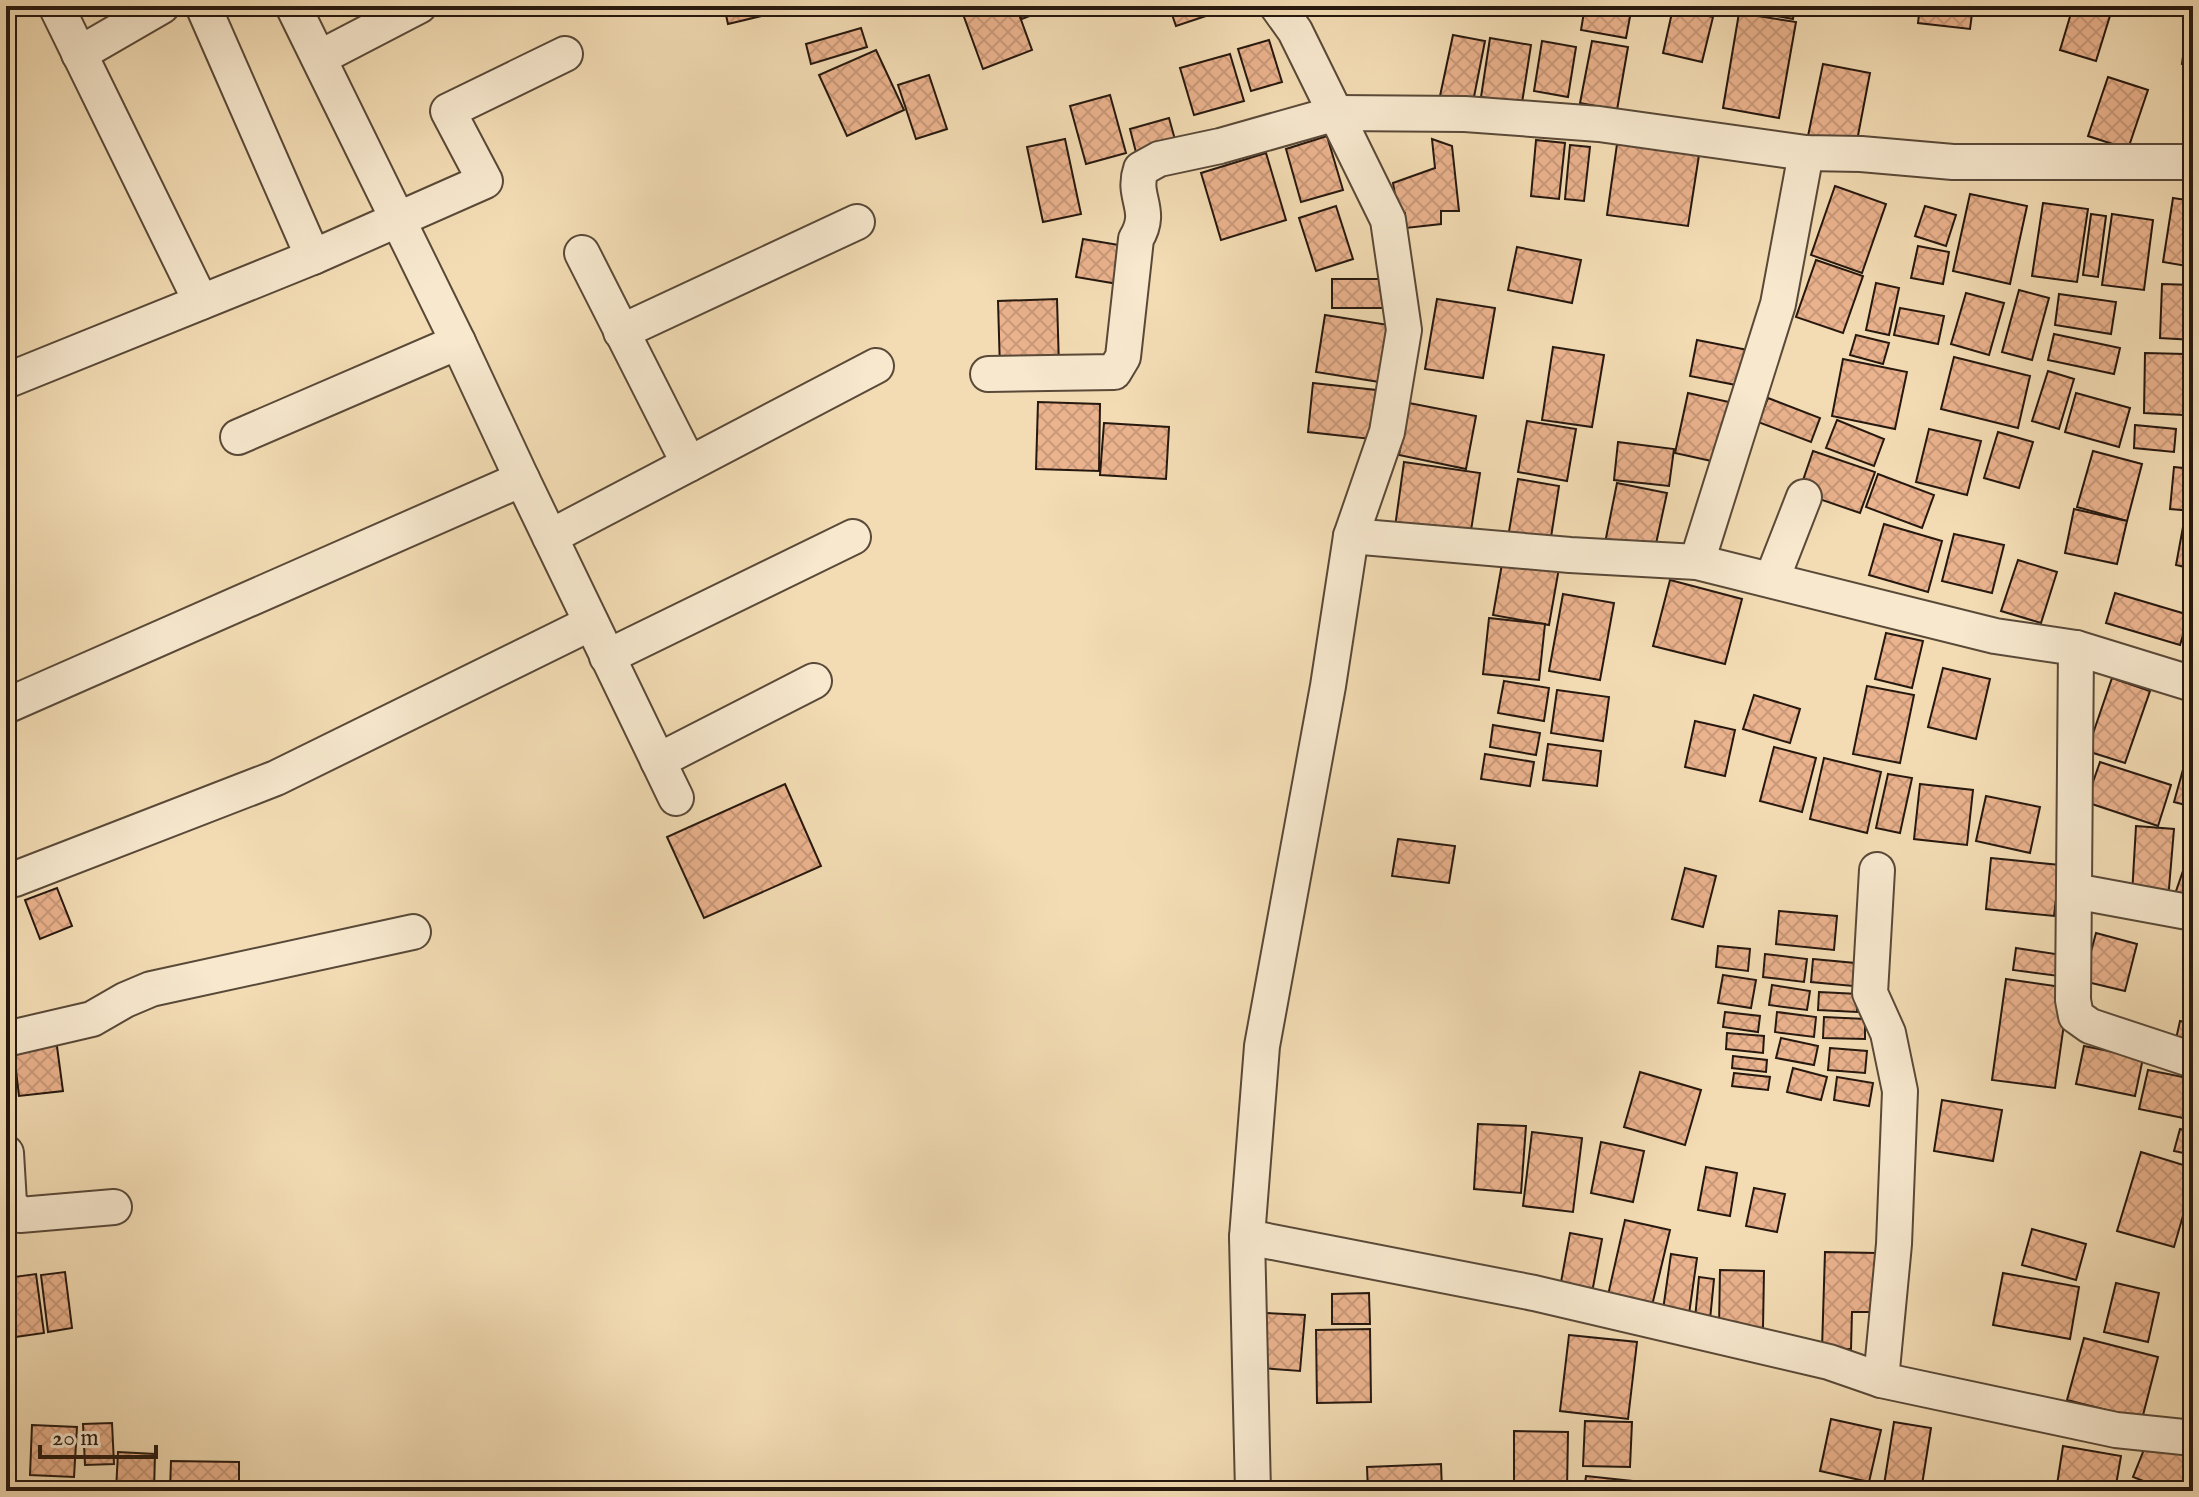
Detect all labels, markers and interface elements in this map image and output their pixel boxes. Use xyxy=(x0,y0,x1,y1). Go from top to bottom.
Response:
scale bar xyxy=(40,1409,156,1459)
text: 20 m xyxy=(52,1423,99,1454)

